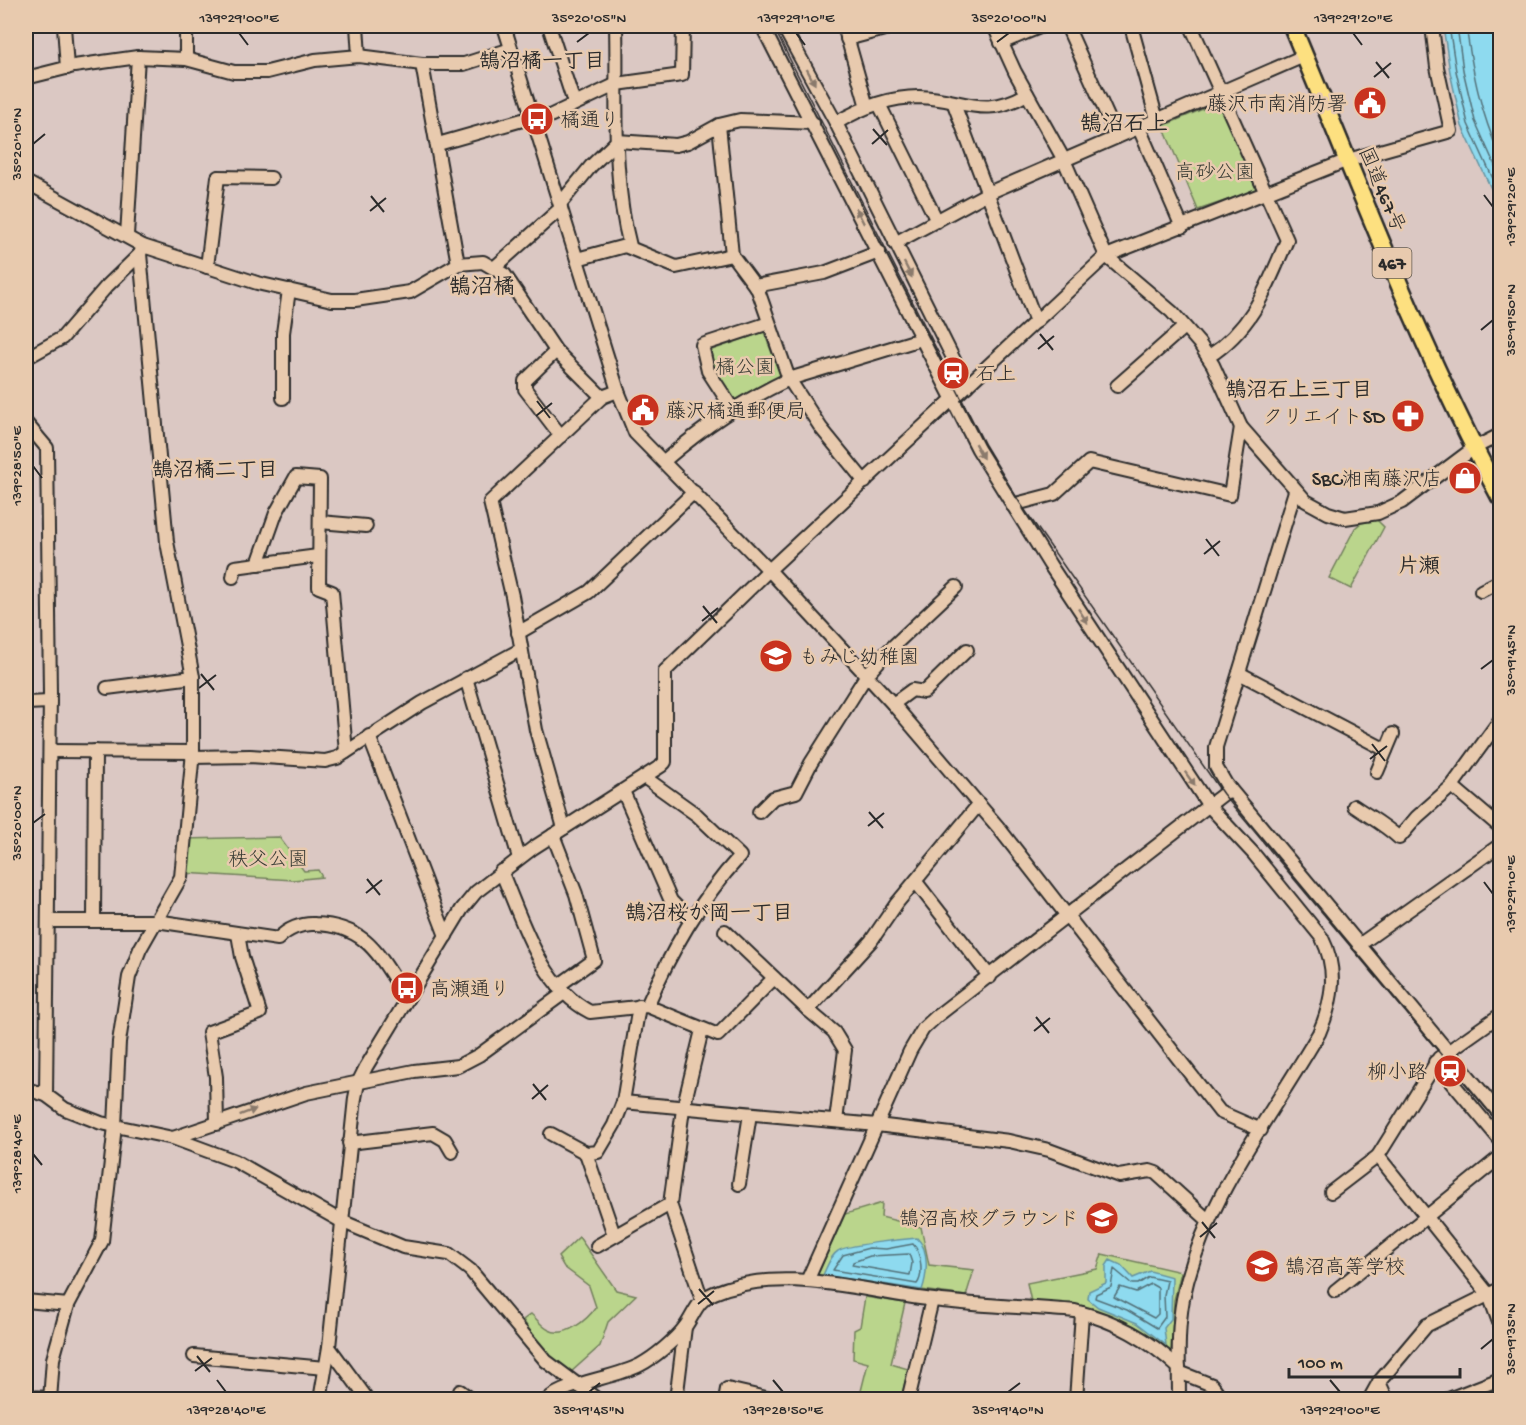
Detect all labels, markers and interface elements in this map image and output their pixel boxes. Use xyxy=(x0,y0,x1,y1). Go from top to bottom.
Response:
text: 139°29'00"E xyxy=(198,10,279,28)
text: 35°20'05"N xyxy=(551,10,626,28)
text: 139°29'10"E xyxy=(757,10,835,28)
text: 35°20'00"N xyxy=(970,10,1047,28)
text: 139°29'20"E xyxy=(1313,10,1393,28)
district label: 鵠沼橘一丁目 xyxy=(479,49,605,76)
one-way arrow xyxy=(806,69,816,86)
public building icon: 藤沢市南消防署 xyxy=(1352,85,1388,121)
place label: 藤沢市南消防署 xyxy=(1207,93,1347,118)
bus stop icon: 橘通り xyxy=(519,101,555,137)
text: 35°20'10"N xyxy=(9,107,27,181)
place label: 橘通り xyxy=(560,110,620,134)
district label: 鵠沼石上 xyxy=(1080,111,1168,139)
street label: 国道467号 xyxy=(1352,144,1409,236)
park label: 高砂公園 xyxy=(1175,161,1255,186)
text: 139°29'20"E xyxy=(1503,167,1521,247)
one-way arrow xyxy=(856,207,865,224)
road number: 467 xyxy=(1372,248,1412,278)
one-way arrow xyxy=(904,261,913,278)
district label: 鵠沼橘 xyxy=(449,274,515,302)
text: 35°19'50"N xyxy=(1503,284,1521,357)
station icon: 石上 xyxy=(935,355,971,391)
park label: 橘公園 xyxy=(715,357,775,381)
place label: 石上 xyxy=(976,364,1016,388)
district label: 鵠沼石上三丁目 xyxy=(1226,378,1373,405)
public building icon: 藤沢橘通郵便局 xyxy=(625,392,661,428)
pharmacy icon: クリエイトSD xyxy=(1390,398,1426,434)
place label: 藤沢橘通郵便局 xyxy=(666,400,806,425)
place label: クリエイトSD xyxy=(1263,408,1386,431)
text: 139°28'50"E xyxy=(9,426,27,507)
one-way arrow xyxy=(974,443,984,460)
district label: 鵠沼橘二丁目 xyxy=(152,458,278,485)
shop icon: SBC湘南藤沢店 xyxy=(1447,460,1483,496)
place label: SBC湘南藤沢店 xyxy=(1312,468,1442,493)
district label: 片瀬 xyxy=(1398,555,1440,581)
one-way arrow xyxy=(1078,608,1089,624)
text: 35°19'45"N xyxy=(1503,624,1521,696)
school or university icon: もみじ幼稚園 xyxy=(758,638,794,674)
place label: もみじ幼稚園 xyxy=(799,647,919,671)
one-way arrow xyxy=(1184,771,1196,787)
text: 35°20'00"N xyxy=(9,785,27,862)
park label: 秩父公園 xyxy=(228,849,308,873)
text: 139°29'10"E xyxy=(1503,855,1521,933)
district label: 鵠沼桜が岡一丁目 xyxy=(625,901,793,928)
bus stop icon: 高瀬通り xyxy=(389,970,425,1006)
place label: 高瀬通り xyxy=(430,978,510,1003)
station icon: 柳小路 xyxy=(1432,1053,1468,1089)
place label: 柳小路 xyxy=(1367,1062,1427,1086)
one-way arrow xyxy=(239,1107,257,1116)
text: 139°28'40"E xyxy=(9,1114,27,1194)
school or university icon: 鵠沼高校グラウンド xyxy=(1084,1200,1120,1236)
place label: 鵠沼高校グラウンド xyxy=(899,1208,1079,1233)
school or university icon: 鵠沼高等学校 xyxy=(1244,1248,1280,1284)
place label: 鵠沼高等学校 xyxy=(1285,1256,1405,1281)
text: 35°19'35"N xyxy=(1503,1303,1521,1376)
scale bar xyxy=(1289,1341,1460,1379)
text: 100 m xyxy=(1297,1354,1343,1375)
text: 139°28'40"E xyxy=(186,1402,266,1420)
text: 35°19'45"N xyxy=(553,1402,625,1420)
text: 139°28'50"E xyxy=(742,1402,823,1420)
text: 35°19'40"N xyxy=(971,1402,1044,1420)
text: 139°29'00"E xyxy=(1299,1402,1380,1420)

